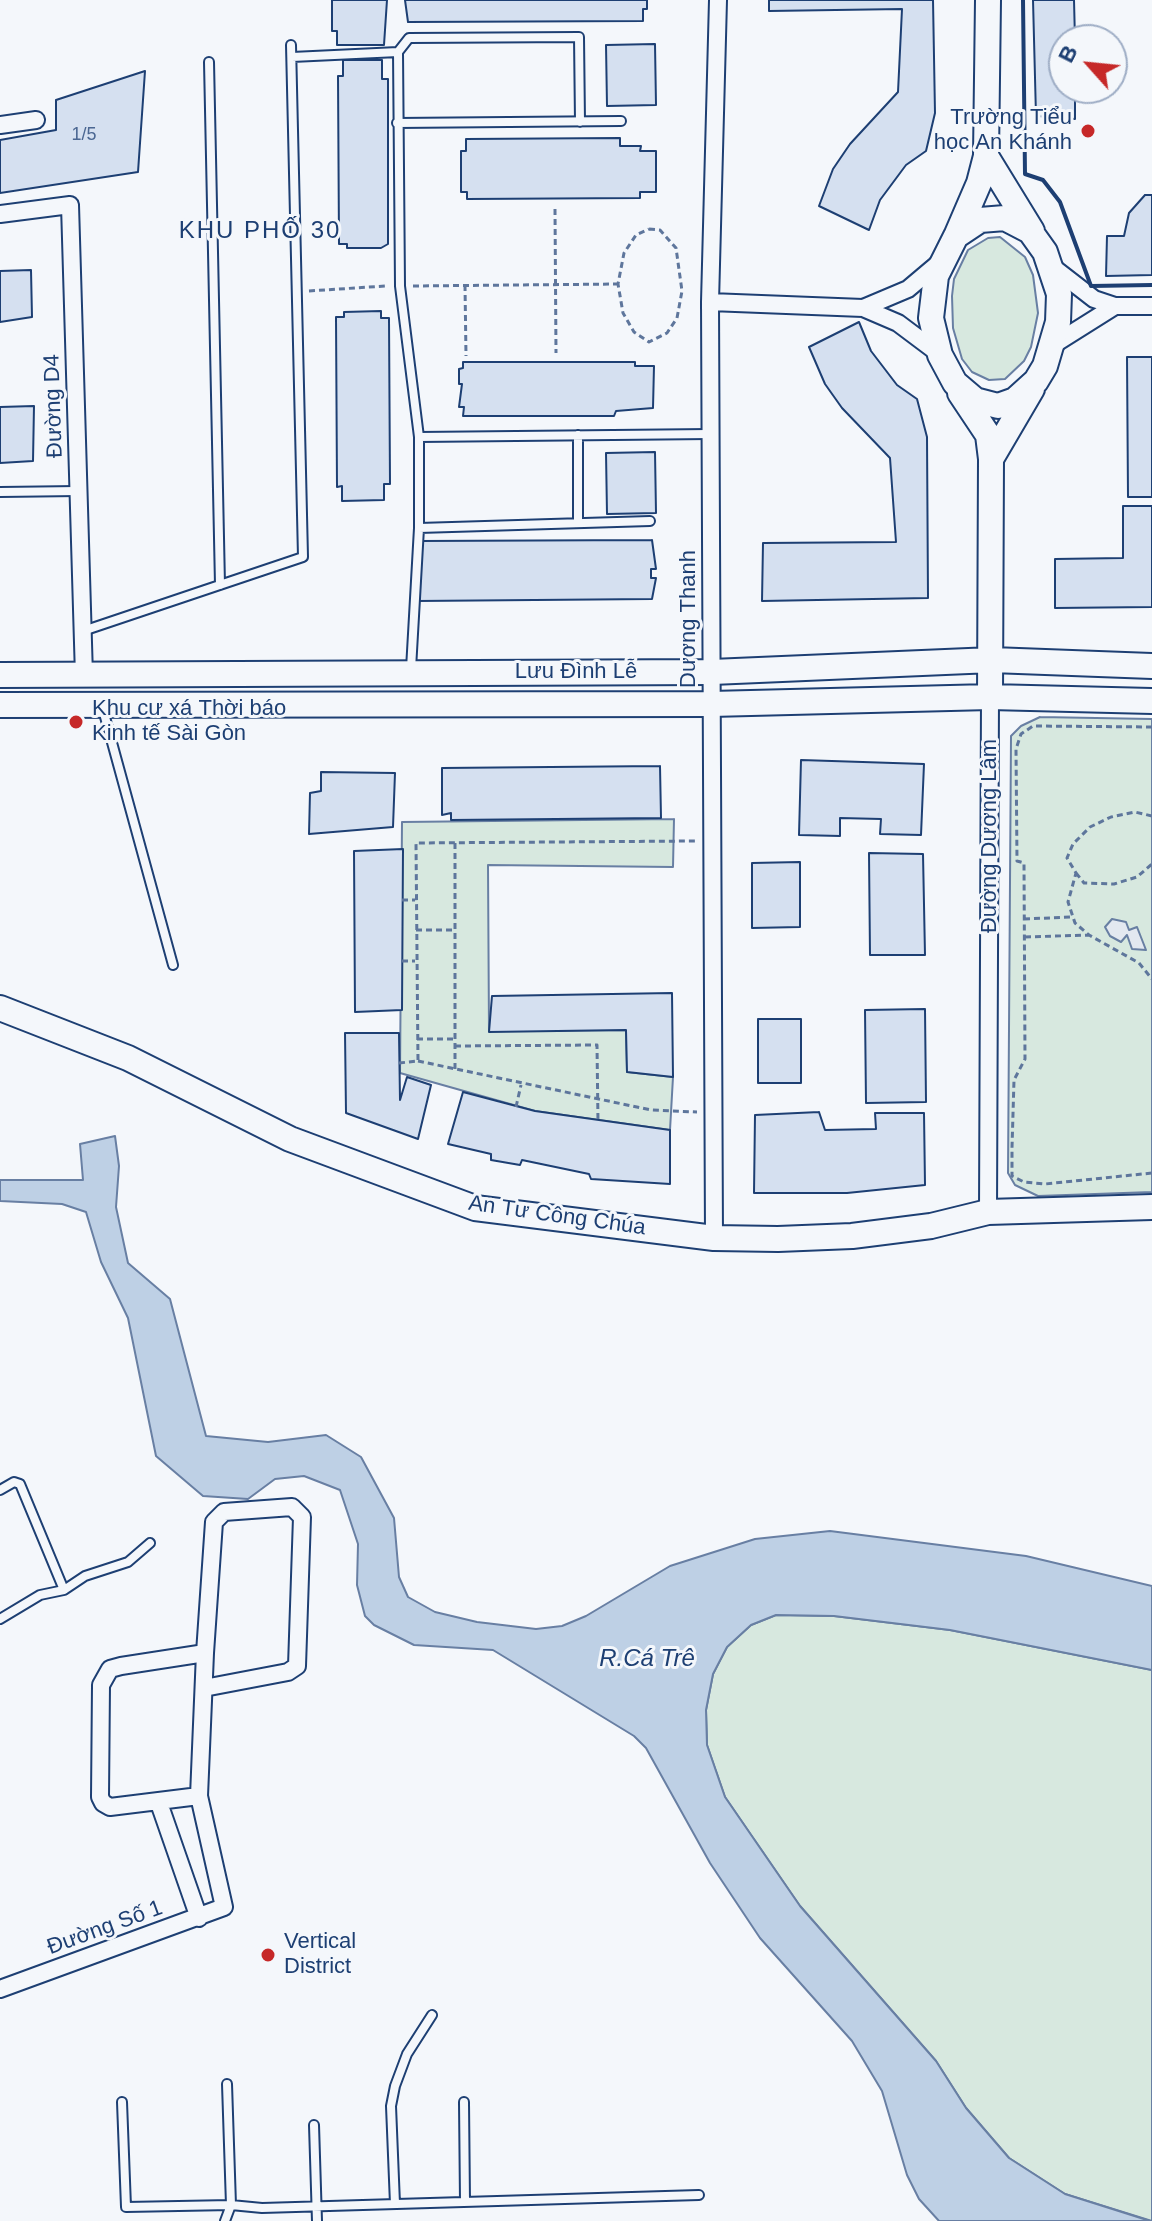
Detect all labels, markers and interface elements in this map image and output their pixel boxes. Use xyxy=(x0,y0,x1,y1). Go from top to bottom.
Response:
north arrow xyxy=(1048,24,1128,104)
text: B xyxy=(1053,41,1083,67)
place label: Trường Tiểu học An Khánh xyxy=(934,105,1072,156)
marker: Trường Tiểu học An Khánh xyxy=(1079,122,1097,140)
house number: 1/5 xyxy=(71,124,97,146)
district label: KHU PHỐ 30 xyxy=(179,217,341,245)
street label: Đường D4 xyxy=(39,354,69,458)
street label: Dương Thanh xyxy=(676,550,702,688)
street label: Lưu Đình Lễ xyxy=(515,659,637,685)
place label: Khu cư xá Thời báo Kinh tế Sài Gòn xyxy=(92,696,286,748)
marker: Khu cư xá Thời báo Kinh tế Sài Gòn xyxy=(67,713,85,731)
street label: Đường Dương Lâm xyxy=(977,739,1003,933)
street label: An Tư Công Chúa xyxy=(467,1191,647,1241)
water label: R.Cá Trê xyxy=(599,1645,695,1673)
street label: Đường Số 1 xyxy=(44,1895,166,1961)
place label: Vertical District xyxy=(284,1929,356,1980)
marker: Vertical District xyxy=(259,1946,277,1964)

